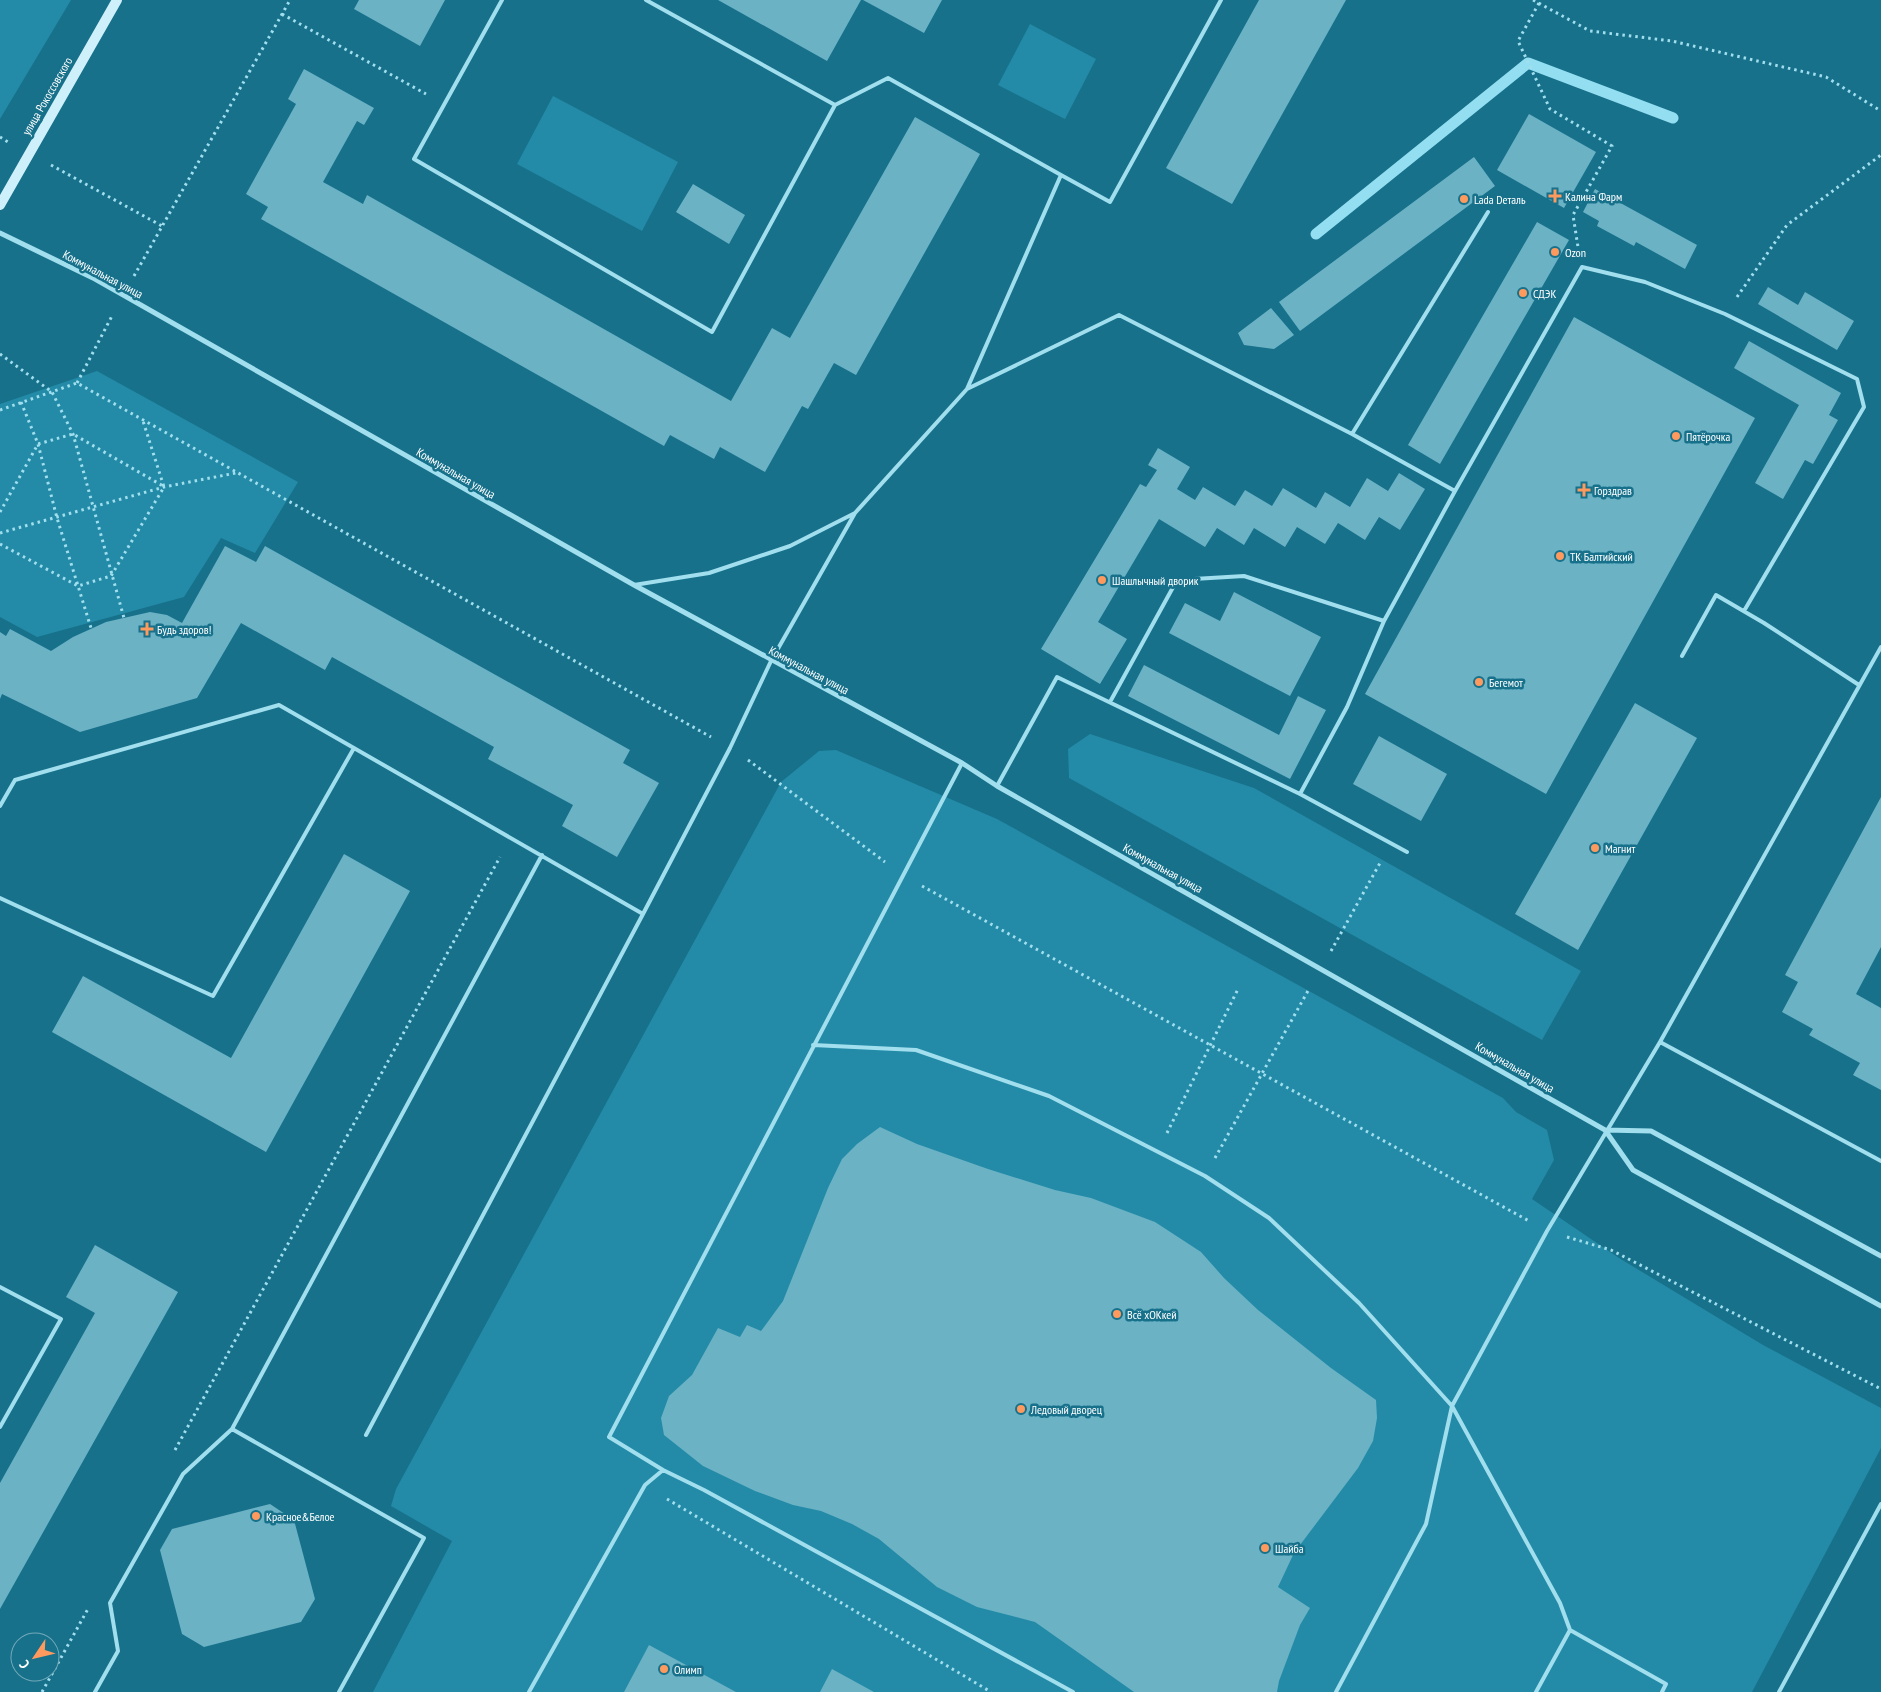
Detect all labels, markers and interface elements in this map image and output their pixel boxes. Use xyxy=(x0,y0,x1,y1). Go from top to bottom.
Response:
street label: улица Рокоссовского xyxy=(19,54,75,138)
place label: Калина Фарм xyxy=(1565,189,1622,204)
marker: Калина Фарм xyxy=(1549,190,1561,202)
place label: Lada Dеталь xyxy=(1474,192,1526,207)
marker: Lada Dеталь xyxy=(1458,193,1470,205)
place label: Ozon xyxy=(1565,245,1586,260)
marker: Ozon xyxy=(1549,246,1561,258)
street label: Коммунальная улица xyxy=(60,247,146,302)
place label: СДЭК xyxy=(1533,286,1556,301)
marker: СДЭК xyxy=(1517,287,1529,299)
place label: Пятёрочка xyxy=(1686,429,1730,444)
marker: Пятёрочка xyxy=(1670,430,1682,442)
street label: Коммунальная улица xyxy=(414,444,498,502)
place label: Горздрав xyxy=(1594,483,1632,498)
marker: Горздрав xyxy=(1578,484,1590,496)
place label: ТК Балтийский xyxy=(1570,549,1633,564)
marker: ТК Балтийский xyxy=(1554,550,1566,562)
place label: Шашлычный дворик xyxy=(1112,573,1199,588)
marker: Шашлычный дворик xyxy=(1096,574,1108,586)
place label: Будь здоров! xyxy=(157,622,212,637)
marker: Будь здоров! xyxy=(141,623,153,635)
street label: Коммунальная улица xyxy=(766,643,852,698)
place label: Бегемот xyxy=(1489,675,1523,690)
marker: Бегемот xyxy=(1473,676,1485,688)
street label: Коммунальная улица xyxy=(1121,840,1206,896)
place label: Магнит xyxy=(1605,841,1635,856)
marker: Магнит xyxy=(1589,842,1601,854)
street label: Коммунальная улица xyxy=(1473,1038,1557,1096)
place label: Всё хОКкей xyxy=(1127,1307,1176,1322)
marker: Всё хОКкей xyxy=(1111,1308,1123,1320)
place label: Ледовый дворец xyxy=(1030,1402,1103,1417)
marker: Ледовый дворец xyxy=(1015,1403,1027,1415)
place label: Красное&Белое xyxy=(266,1509,335,1524)
marker: Красное&Белое xyxy=(250,1510,262,1522)
place label: Шайба xyxy=(1275,1541,1304,1556)
marker: Шайба xyxy=(1259,1542,1271,1554)
north arrow xyxy=(10,1632,60,1682)
text: С xyxy=(15,1656,34,1672)
place label: Олимп xyxy=(674,1662,702,1677)
marker: Олимп xyxy=(658,1663,670,1675)

